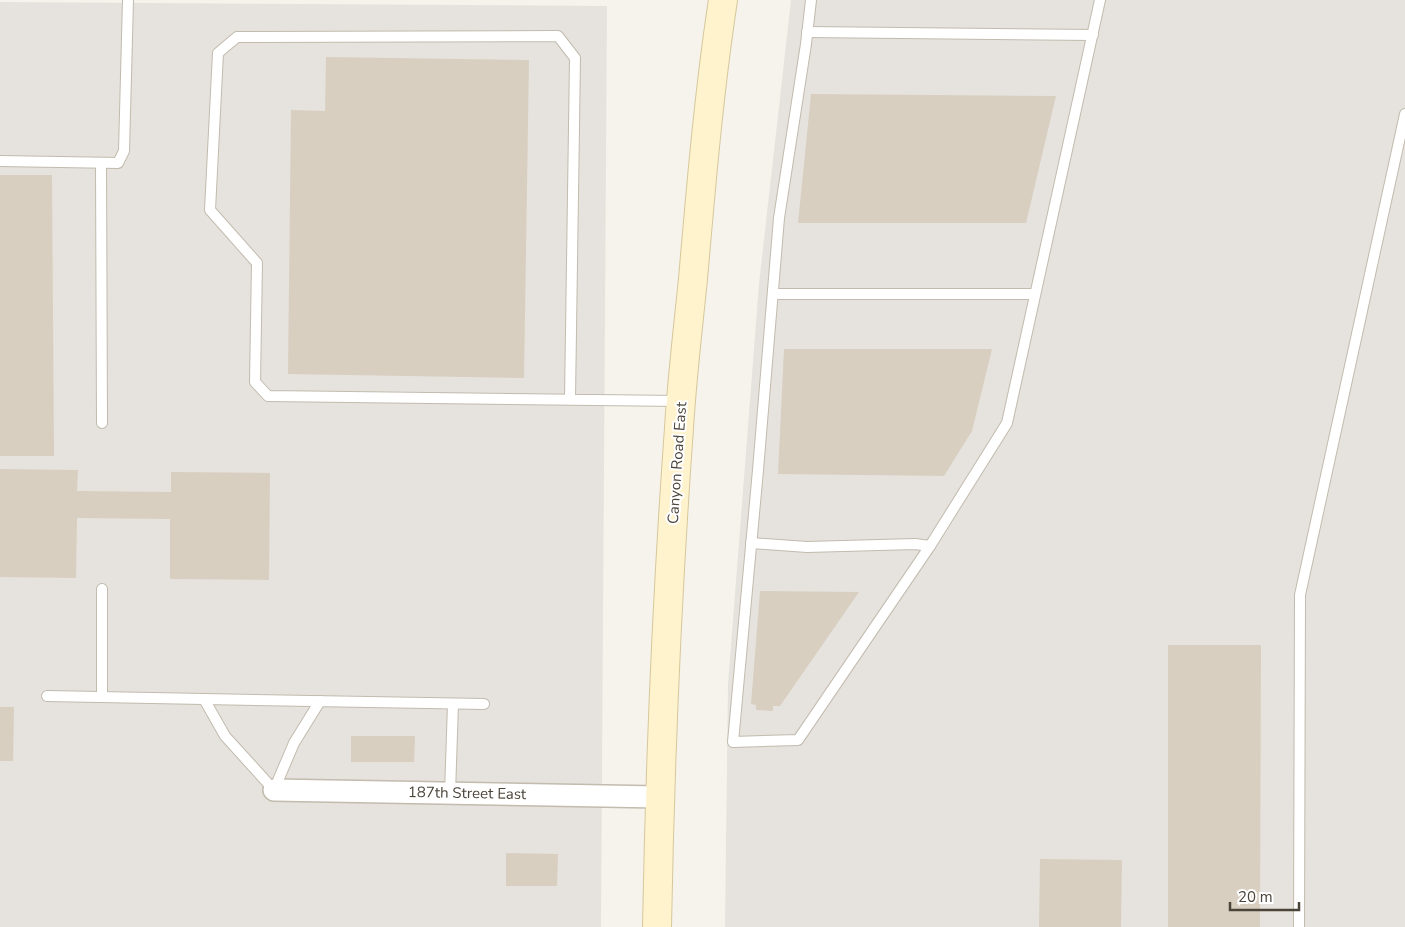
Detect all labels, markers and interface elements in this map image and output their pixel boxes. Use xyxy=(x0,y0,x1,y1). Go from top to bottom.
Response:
street label: Canyon Road East xyxy=(663,401,691,525)
street label: 187th Street East xyxy=(408,782,527,804)
scale bar xyxy=(1230,880,1299,912)
text: 20 m xyxy=(1238,887,1273,907)

